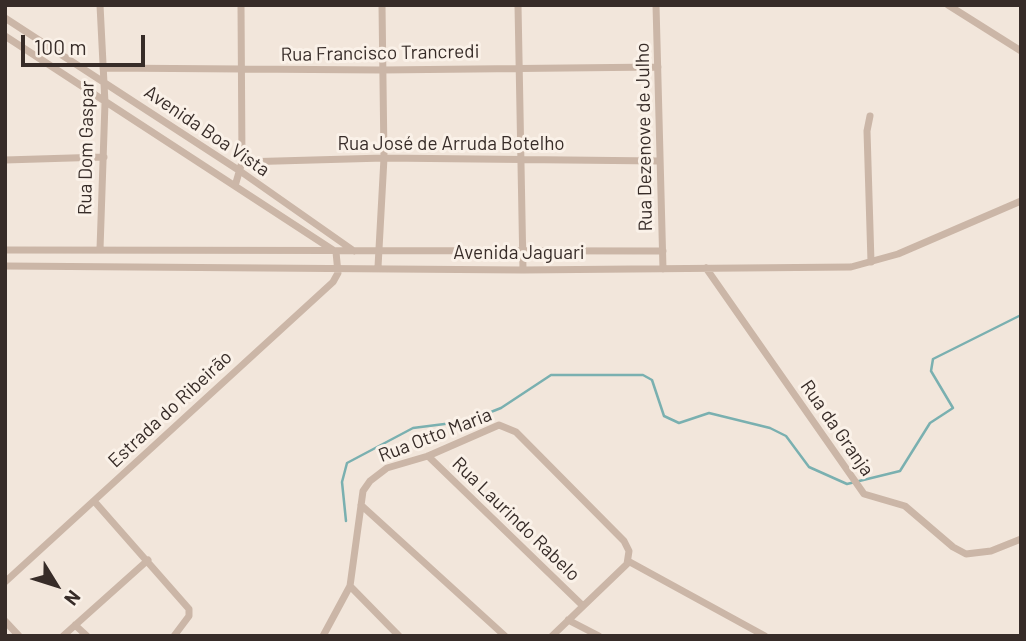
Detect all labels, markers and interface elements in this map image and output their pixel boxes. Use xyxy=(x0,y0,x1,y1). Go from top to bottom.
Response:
scale bar xyxy=(24,21,149,65)
text: 100 m xyxy=(34,34,87,59)
street label: Rua Francisco Trancredi xyxy=(280,40,480,66)
street label: Rua Dezenove de Julho xyxy=(631,42,657,232)
street label: Rua Dom Gaspar xyxy=(73,81,99,215)
street label: Avenida Boa Vista xyxy=(140,81,274,181)
street label: Rua José de Arruda Botelho xyxy=(337,133,565,155)
street label: Avenida Jaguari xyxy=(453,242,585,264)
street label: Estrada do Ribeirão xyxy=(103,346,237,472)
street label: Rua da Granja xyxy=(796,376,878,480)
street label: Rua Otto Maria xyxy=(375,403,495,467)
street label: Rua Laurindo Rabelo xyxy=(447,452,585,586)
north arrow xyxy=(21,550,91,620)
text: N xyxy=(60,586,86,610)

